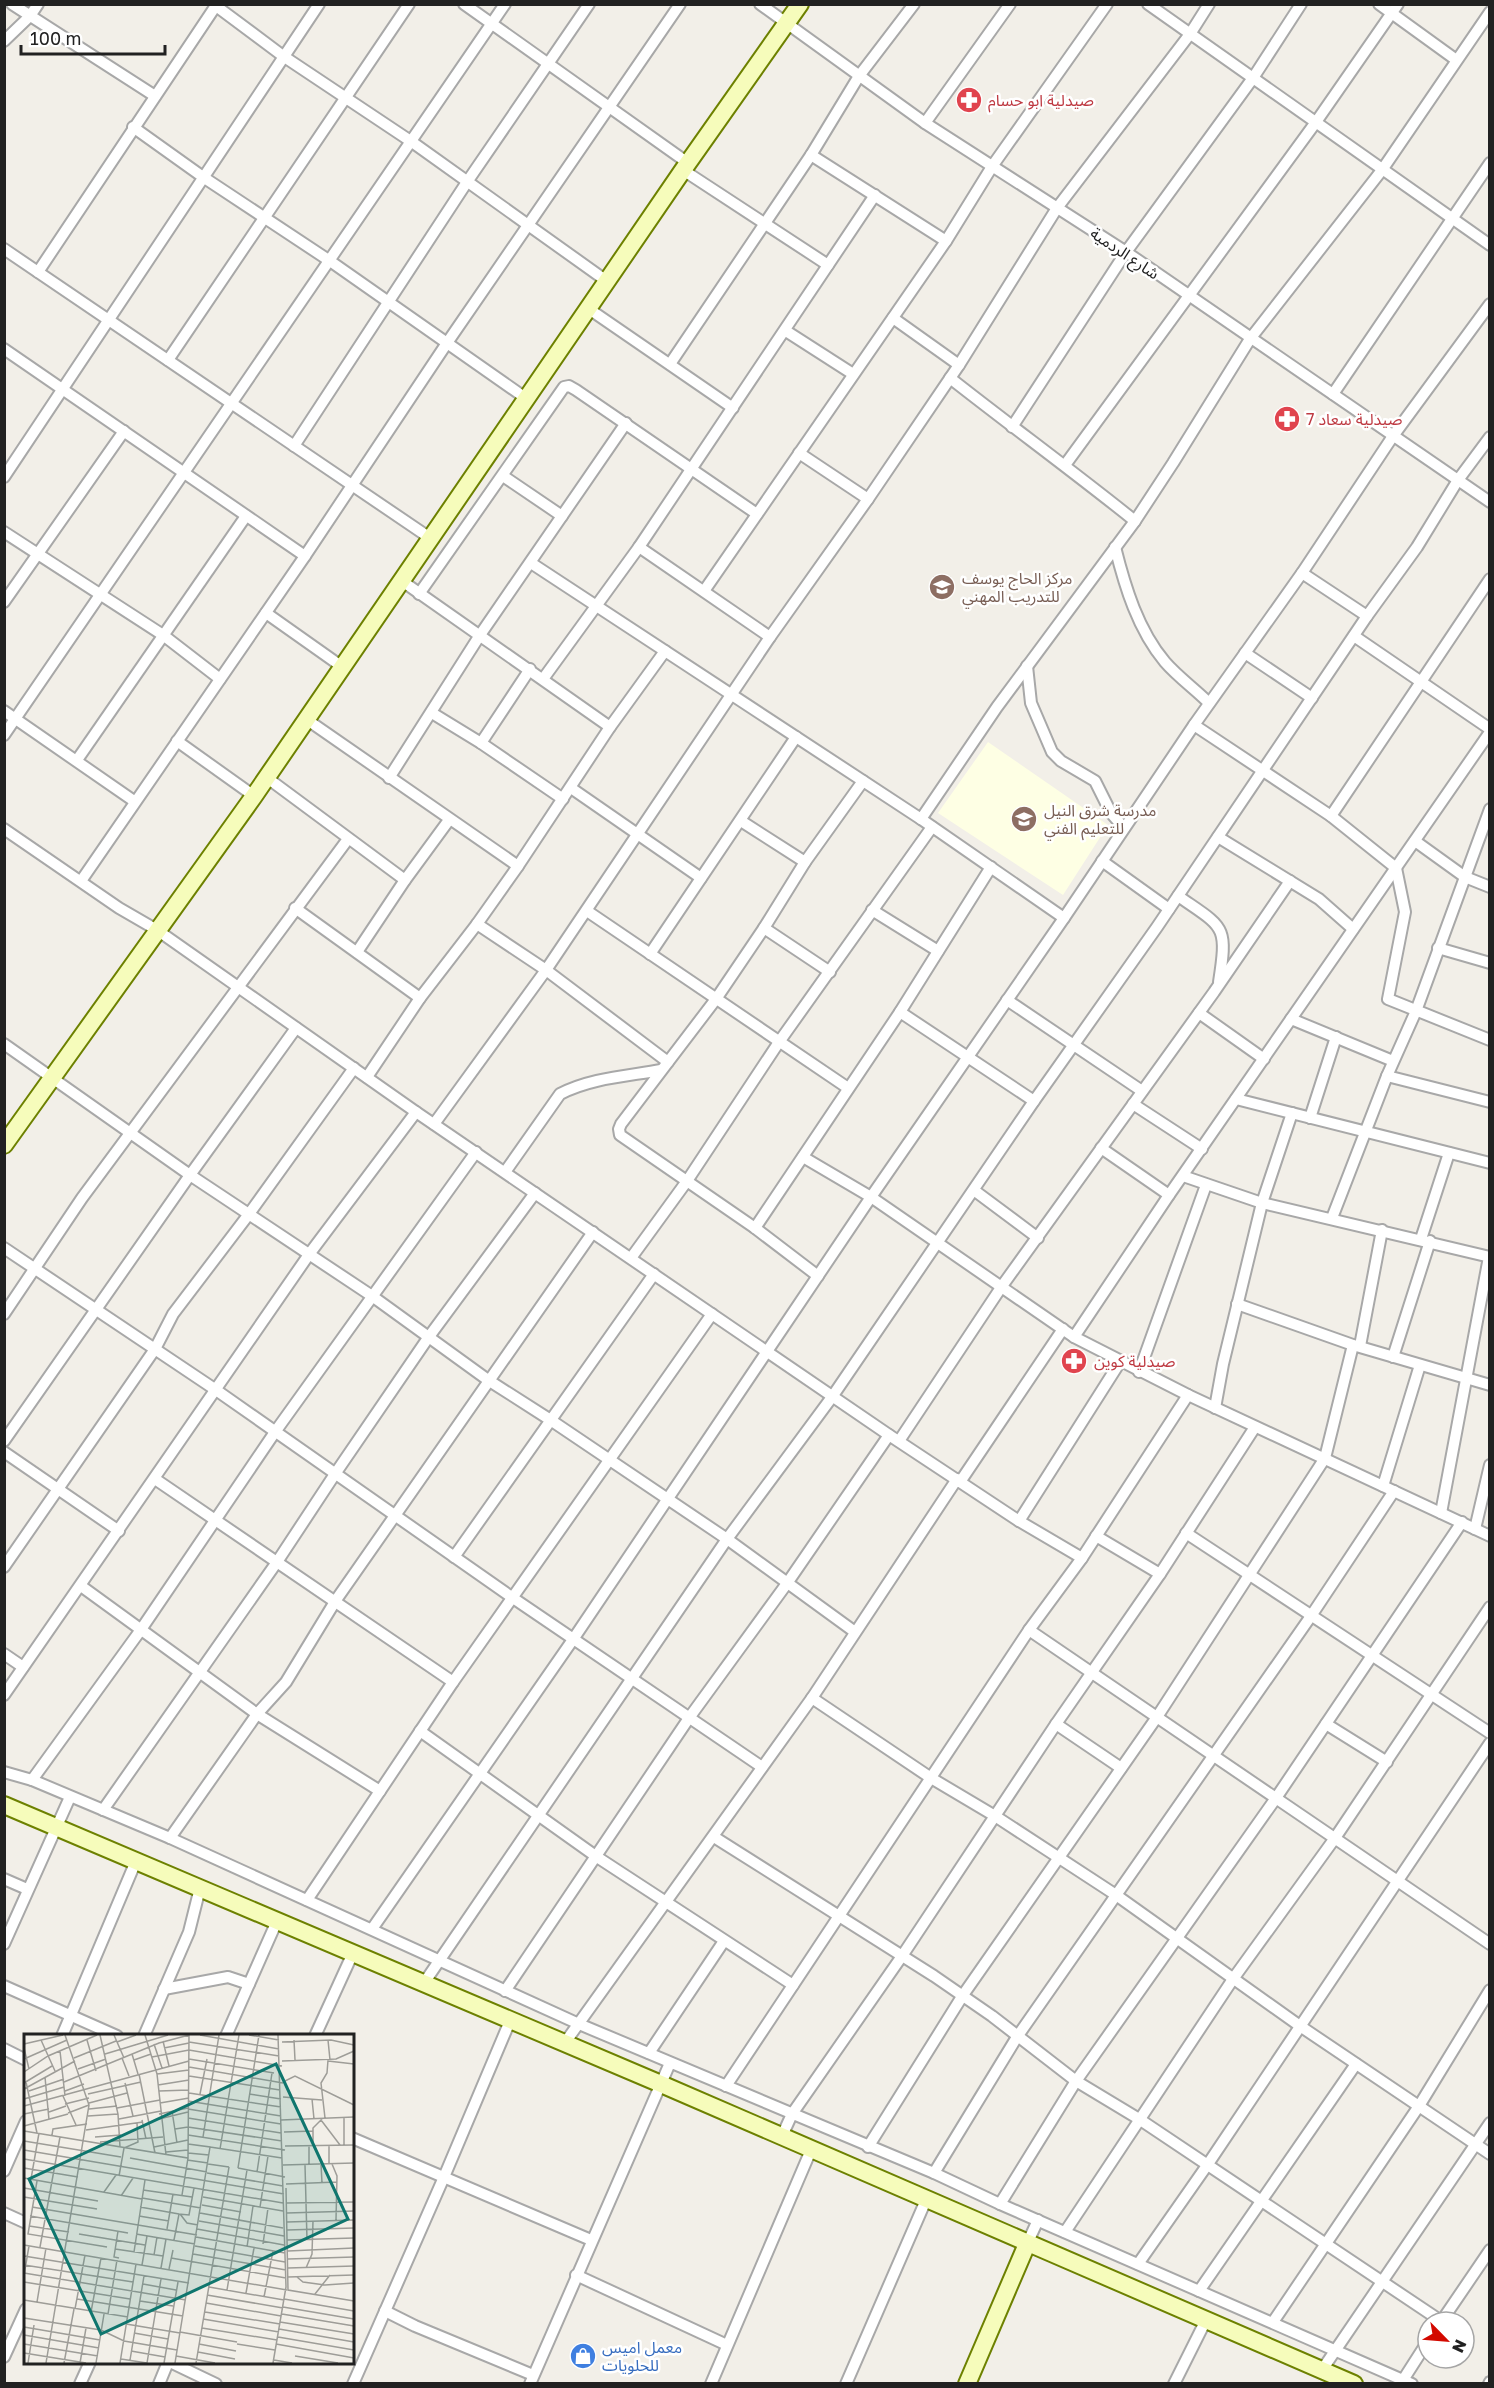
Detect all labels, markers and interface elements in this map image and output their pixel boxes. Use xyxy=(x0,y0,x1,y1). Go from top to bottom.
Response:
scale bar xyxy=(21,18,165,56)
text: 100 m xyxy=(30,27,81,49)
pharmacy icon: صيدلية ابو حسام xyxy=(954,85,984,115)
place label: صيدلية ابو حسام xyxy=(988,90,1094,113)
street label: شارع الردمية xyxy=(1085,223,1163,286)
pharmacy icon: صيدلية سعاد 7 xyxy=(1272,404,1302,434)
place label: صيدلية سعاد 7 xyxy=(1306,409,1403,429)
place label: مركز الحاج يوسف للتدريب المهني xyxy=(962,568,1073,609)
school or university icon: مركز الحاج يوسف للتدريب المهني xyxy=(927,572,957,602)
place label: مدرسة شرق النيل للتعليم الفني xyxy=(1044,800,1157,841)
school or university icon: مدرسة شرق النيل للتعليم الفني xyxy=(1009,804,1039,834)
pharmacy icon: صيدلية كوين xyxy=(1059,1346,1089,1376)
place label: صيدلية كوين xyxy=(1094,1351,1175,1371)
inset map xyxy=(24,2034,354,2364)
north arrow xyxy=(1416,2310,1476,2370)
place label: معمل اميس للحلويات xyxy=(602,2337,682,2375)
text: N xyxy=(1448,2337,1471,2356)
shop icon: معمل اميس للحلويات xyxy=(568,2341,598,2371)

